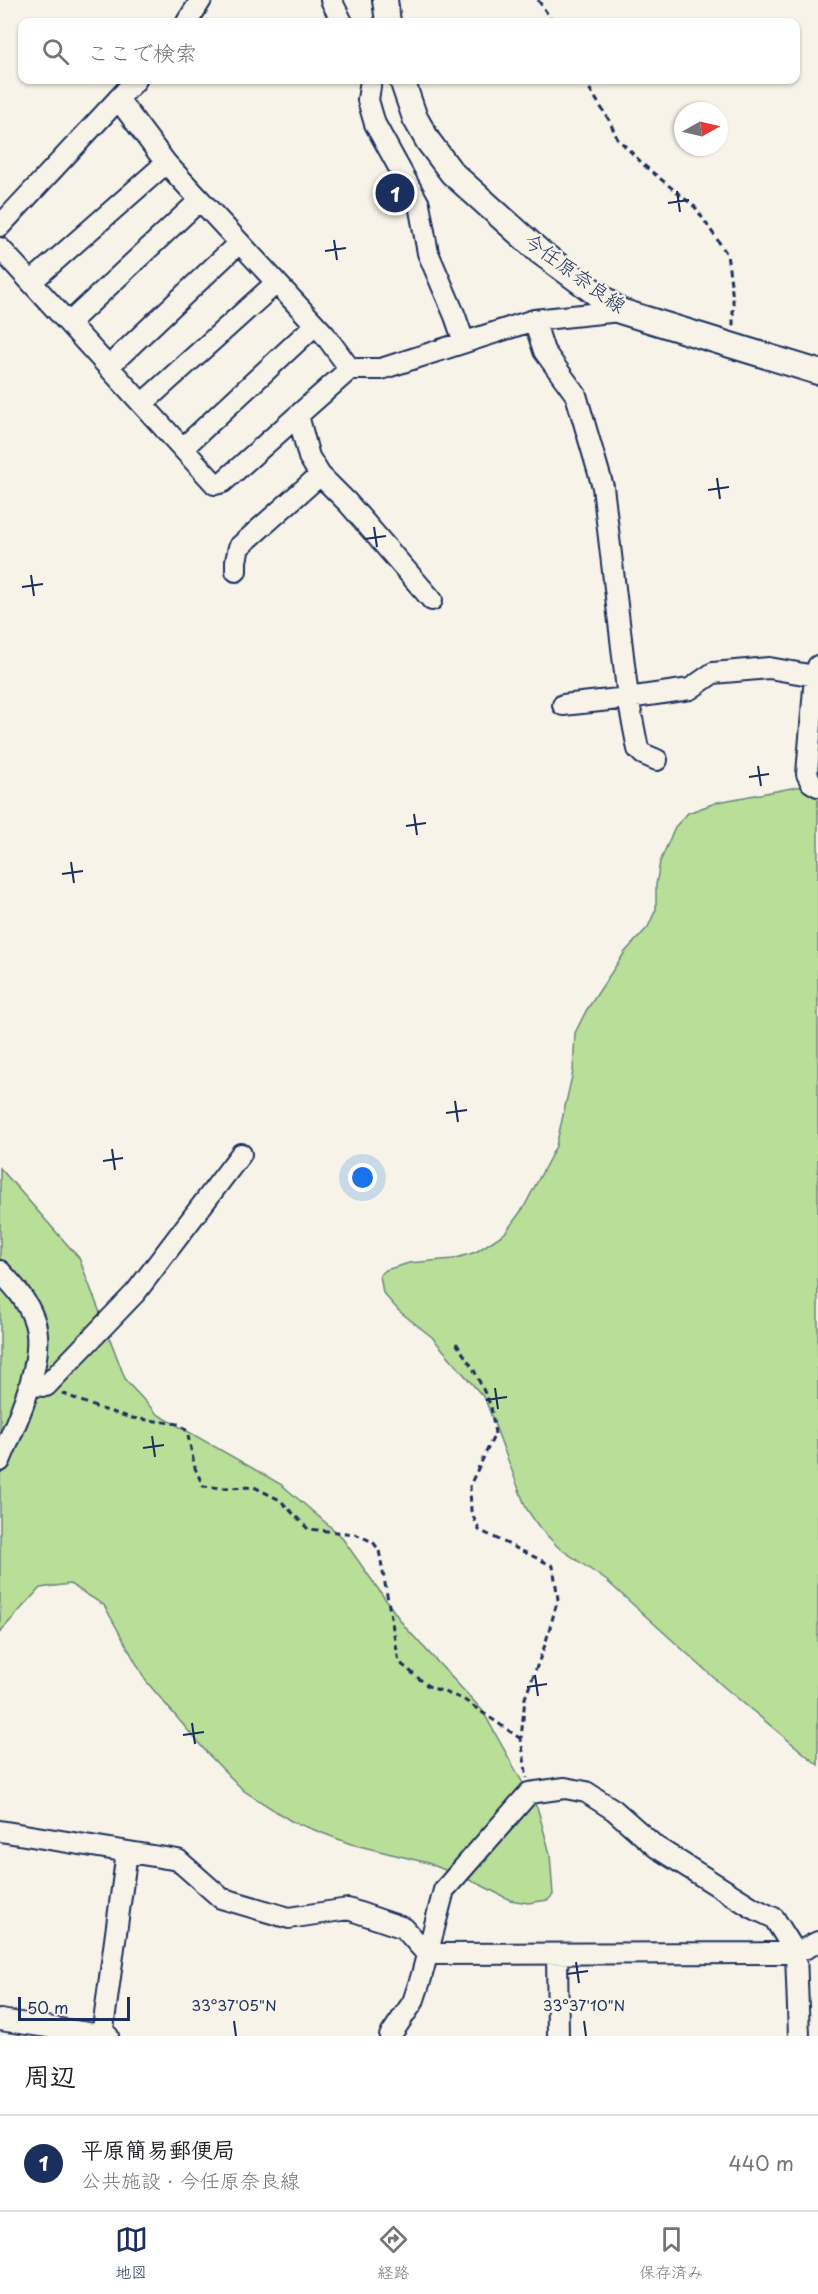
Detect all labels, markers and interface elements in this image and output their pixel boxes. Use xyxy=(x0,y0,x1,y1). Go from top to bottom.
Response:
search box xyxy=(18,18,800,84)
icon: search xyxy=(39,35,72,68)
text: ここで検索 xyxy=(87,35,197,68)
north arrow xyxy=(674,102,728,156)
pin: 1 xyxy=(376,170,414,216)
street label: 今任原奈良線 xyxy=(518,225,633,320)
your location xyxy=(348,1163,377,1192)
text: 33°37'05"N xyxy=(191,1993,277,2016)
text: 33°37'10"N xyxy=(543,1993,625,2016)
scale bar xyxy=(18,1994,130,2022)
text: 50 m xyxy=(27,1995,68,2019)
text: 周辺 xyxy=(24,2056,76,2095)
text: 平原簡易郵便局 xyxy=(81,2132,235,2165)
text: 1 xyxy=(39,2148,48,2178)
text: 440 m xyxy=(729,2148,794,2178)
text: 公共施設 · 今任原奈良線 xyxy=(81,2165,300,2195)
tab: 地図 xyxy=(115,2223,148,2283)
tab: 経路 xyxy=(377,2223,410,2283)
tab: 保存済み xyxy=(639,2223,703,2283)

